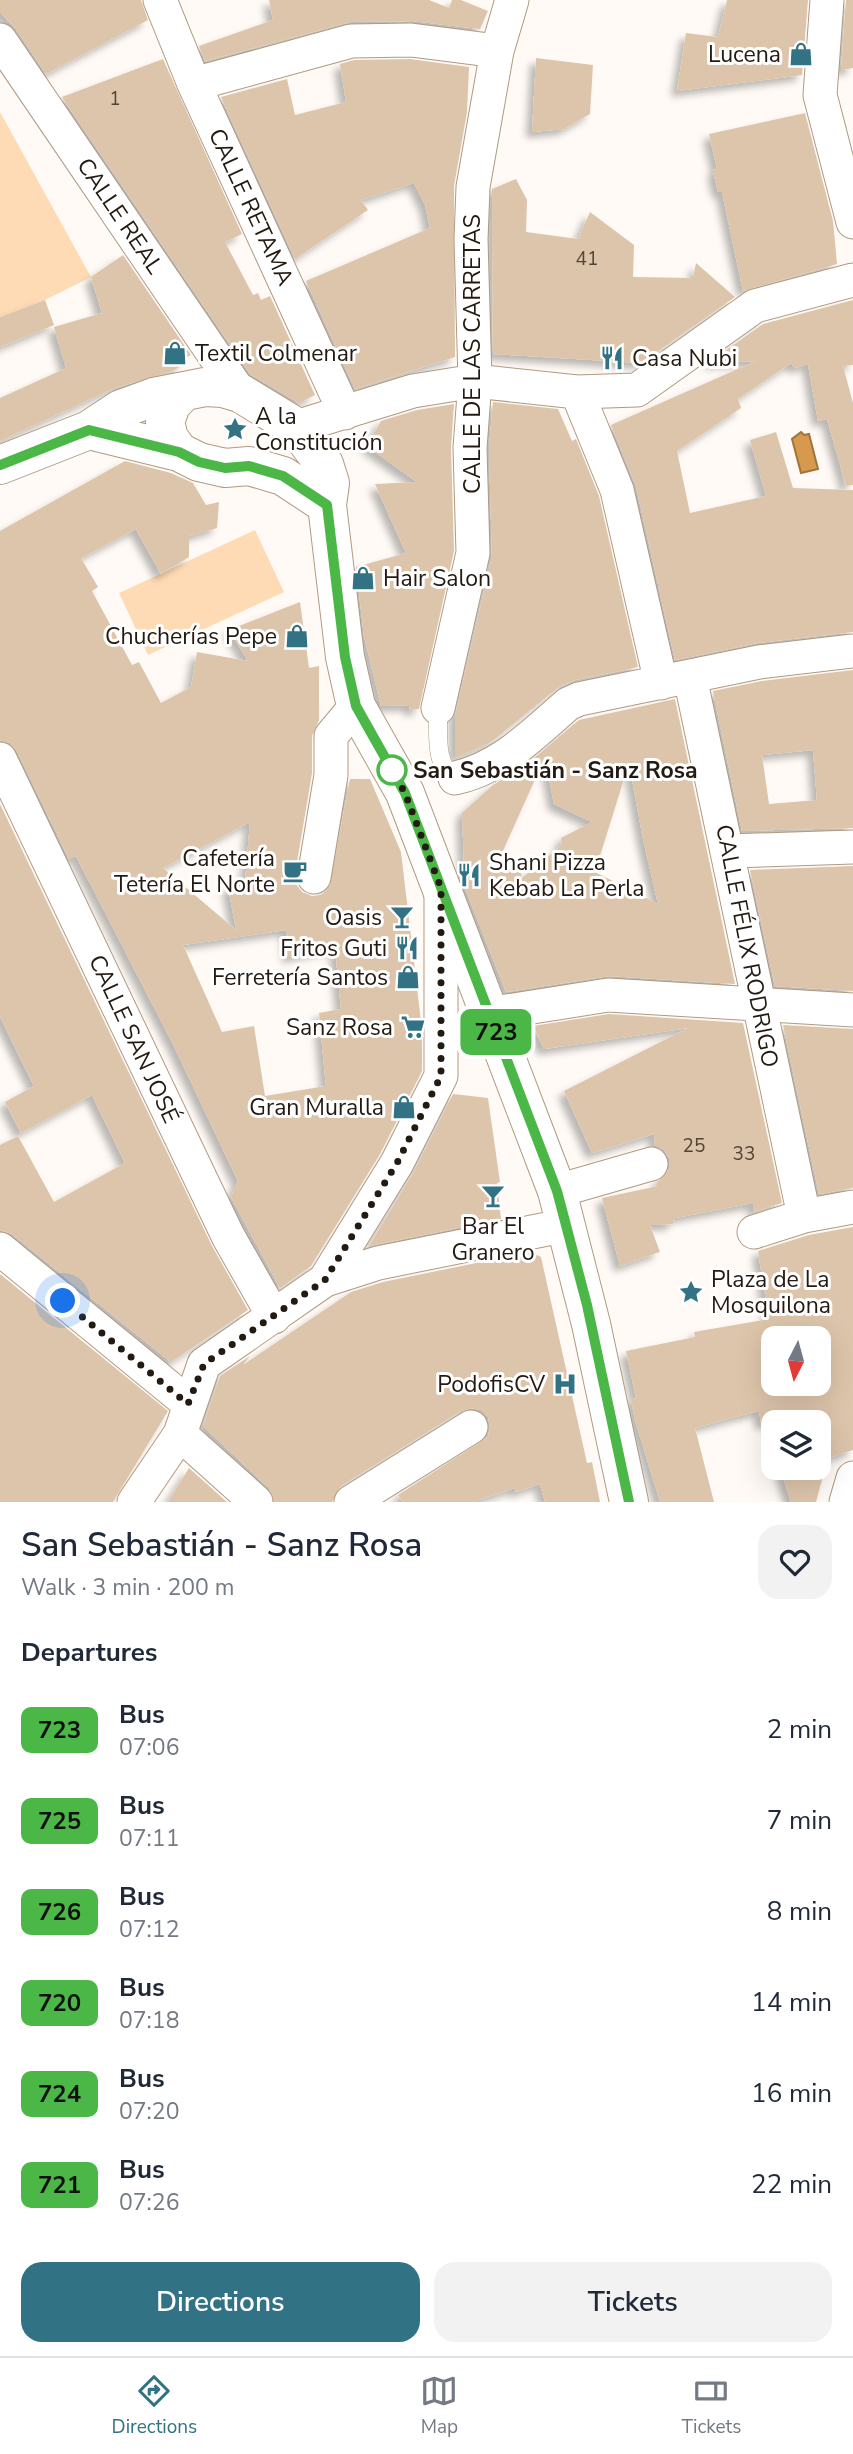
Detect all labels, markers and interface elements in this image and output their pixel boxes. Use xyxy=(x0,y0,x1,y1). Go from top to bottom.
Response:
place label: Lucena xyxy=(708,39,781,70)
shop icon: Lucena xyxy=(787,40,815,68)
house number: 1 xyxy=(109,86,121,112)
street label: CALLE RETAMA xyxy=(201,123,301,291)
street label: CALLE REAL xyxy=(70,152,171,281)
street label: CALLE DE LAS CARRETAS xyxy=(457,214,488,494)
house number: 41 xyxy=(576,246,598,272)
place label: Textil Colmenar xyxy=(195,338,358,369)
shop icon: Textil Colmenar xyxy=(161,339,189,367)
place label: Casa Nubi xyxy=(632,343,737,374)
restaurant icon: Casa Nubi xyxy=(598,344,626,372)
place label: A la Constitución xyxy=(255,401,383,458)
place icon: A la Constitución xyxy=(221,415,249,443)
place label: Hair Salon xyxy=(383,563,491,594)
shop icon: Hair Salon xyxy=(349,564,377,592)
place label: Chucherías Pepe xyxy=(105,621,277,652)
shop icon: Chucherías Pepe xyxy=(283,622,311,650)
marker: San Sebastián - Sanz Rosa xyxy=(377,755,407,785)
place label: San Sebastián - Sanz Rosa xyxy=(413,755,698,786)
street label: CALLE FÉLIX RODRIGO xyxy=(708,822,786,1070)
place label: Cafetería Tetería El Norte xyxy=(114,843,275,900)
place label: Shani Pizza Kebab La Perla xyxy=(489,847,644,904)
cafe icon: Cafetería Tetería El Norte xyxy=(281,857,309,885)
restaurant icon: Shani Pizza Kebab La Perla xyxy=(455,861,483,889)
place label: Oasis xyxy=(325,902,382,933)
bar icon: Oasis xyxy=(388,903,416,931)
place label: Fritos Guti xyxy=(280,933,387,964)
restaurant icon: Fritos Guti xyxy=(393,934,421,962)
street label: CALLE SAN JOSÉ xyxy=(81,950,187,1128)
place label: Ferretería Santos xyxy=(212,962,388,993)
shop icon: Ferretería Santos xyxy=(394,963,422,991)
line badge: 723 xyxy=(456,1009,536,1055)
place label: Sanz Rosa xyxy=(286,1012,393,1043)
supermarket icon: Sanz Rosa xyxy=(399,1013,427,1041)
text: 723 xyxy=(474,1016,518,1048)
place label: Gran Muralla xyxy=(249,1092,384,1123)
shop icon: Gran Muralla xyxy=(390,1093,418,1121)
house number: 25 xyxy=(683,1133,705,1159)
house number: 33 xyxy=(733,1141,755,1167)
bar icon: Bar El Granero xyxy=(479,1182,507,1210)
place label: Bar El Granero xyxy=(451,1211,535,1268)
place label: Plaza de La Mosquilona xyxy=(711,1264,831,1321)
place icon: Plaza de La Mosquilona xyxy=(677,1278,705,1306)
your location xyxy=(45,1283,80,1318)
north arrow xyxy=(761,1326,831,1396)
map controls xyxy=(761,1326,831,1480)
place label: PodofisCV xyxy=(437,1369,545,1400)
hospital icon: PodofisCV xyxy=(551,1370,579,1398)
button: layers xyxy=(761,1410,831,1480)
text: San Sebastián - Sanz Rosa xyxy=(21,1523,422,1568)
button: heart xyxy=(758,1525,832,1599)
text: Walk · 3 min · 200 m xyxy=(21,1572,234,1603)
text: Departures xyxy=(21,1635,157,1670)
text: Bus xyxy=(119,1697,165,1732)
text: 2 min xyxy=(767,1712,832,1747)
text: 723 xyxy=(38,1714,81,1746)
text: 07:06 xyxy=(119,1732,179,1763)
text: Bus xyxy=(119,1788,165,1823)
text: 7 min xyxy=(767,1803,832,1838)
text: 725 xyxy=(38,1805,81,1837)
text: 07:11 xyxy=(119,1823,179,1854)
text: Bus xyxy=(119,1879,165,1914)
text: 8 min xyxy=(767,1894,832,1929)
text: 726 xyxy=(38,1896,81,1928)
text: 07:12 xyxy=(119,1914,179,1945)
text: Bus xyxy=(119,1970,165,2005)
text: 14 min xyxy=(751,1985,832,2020)
text: 720 xyxy=(38,1987,81,2019)
text: 07:18 xyxy=(119,2005,179,2036)
text: Bus xyxy=(119,2061,165,2096)
text: 16 min xyxy=(751,2076,832,2111)
text: 724 xyxy=(38,2078,81,2110)
text: 07:20 xyxy=(119,2096,179,2127)
text: Bus xyxy=(119,2152,165,2187)
text: 22 min xyxy=(751,2167,832,2202)
text: 721 xyxy=(38,2169,81,2201)
text: 07:26 xyxy=(119,2187,179,2218)
button: Directions xyxy=(21,2262,420,2342)
button: Tickets xyxy=(434,2262,832,2342)
tab: Directions xyxy=(112,2372,197,2440)
tab: Map xyxy=(420,2372,458,2440)
tab: Tickets xyxy=(682,2372,741,2440)

